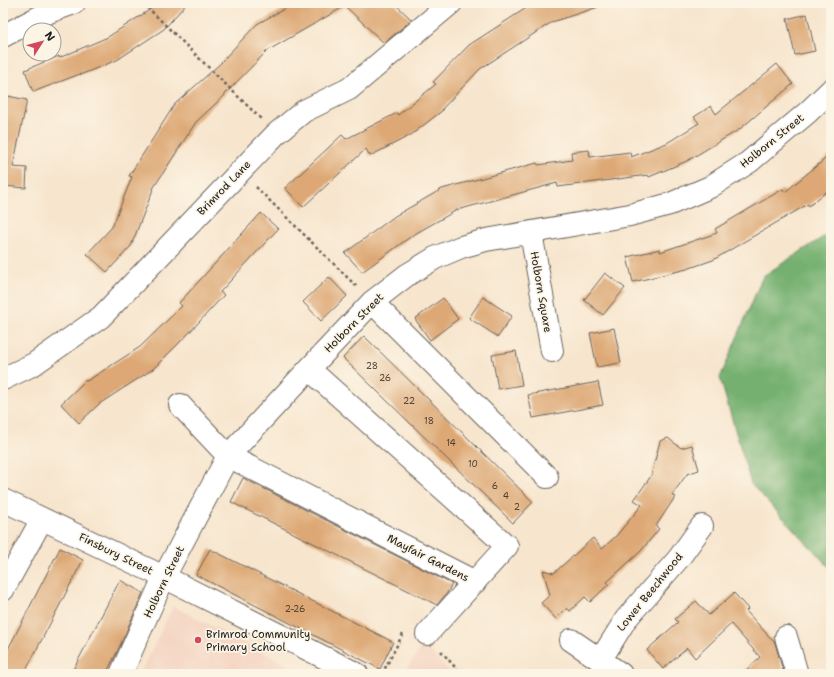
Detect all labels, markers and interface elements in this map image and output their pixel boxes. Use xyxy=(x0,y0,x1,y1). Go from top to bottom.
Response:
north arrow xyxy=(22,22,62,62)
text: N xyxy=(41,28,58,45)
street label: Holborn Street xyxy=(737,110,807,172)
street label: Brimrod Lane xyxy=(194,157,254,219)
street label: Holborn Square xyxy=(526,250,556,334)
street label: Holborn Street xyxy=(321,290,387,356)
house number: 28 xyxy=(366,360,378,372)
house number: 26 xyxy=(379,372,391,384)
house number: 22 xyxy=(403,395,415,407)
house number: 18 xyxy=(424,415,434,427)
house number: 14 xyxy=(446,437,456,449)
house number: 10 xyxy=(468,458,478,470)
house number: 6 xyxy=(492,480,498,492)
house number: 4 xyxy=(503,490,509,502)
house number: 2 xyxy=(514,501,520,513)
street label: Finsbury Street xyxy=(76,529,156,579)
street label: Mayfair Gardens xyxy=(384,531,472,585)
street label: Holborn Street xyxy=(140,543,188,621)
street label: Lower Beechwood xyxy=(614,550,686,634)
house number: 2-26 xyxy=(285,603,305,615)
place label: Brimrod Community Primary School xyxy=(206,627,310,655)
marker: Brimrod Community Primary School xyxy=(193,635,203,645)

